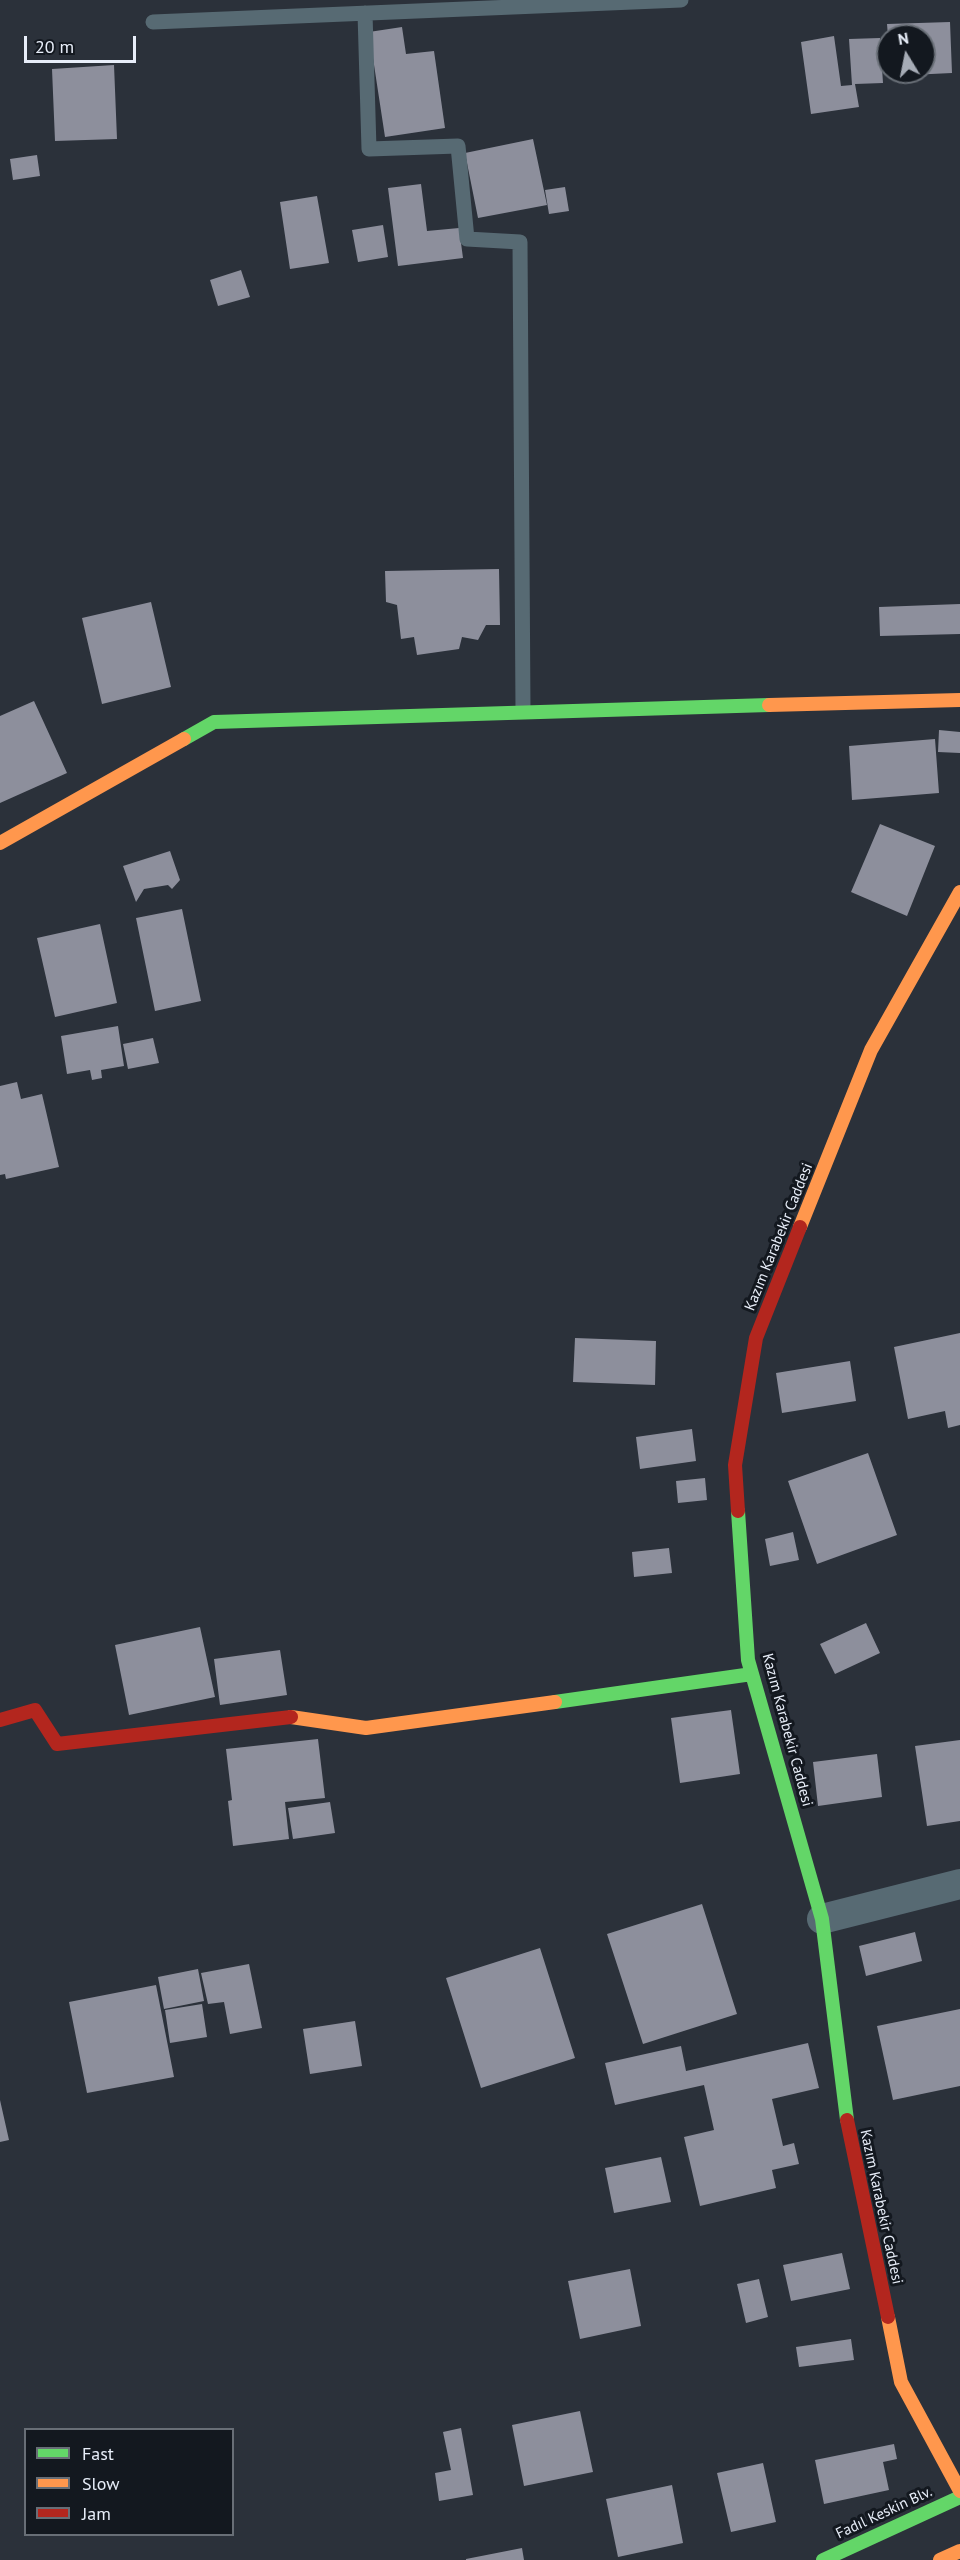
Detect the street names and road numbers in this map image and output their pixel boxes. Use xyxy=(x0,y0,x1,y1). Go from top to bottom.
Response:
street label: Kazım Karabekir Caddesi xyxy=(741,1161,817,1313)
street label: Kazım Karabekir Caddesi xyxy=(758,1652,816,1808)
street label: Kazım Karabekir Caddesi xyxy=(856,2128,906,2286)
street label: Fadıl Keskin Blv. xyxy=(833,2483,935,2543)

